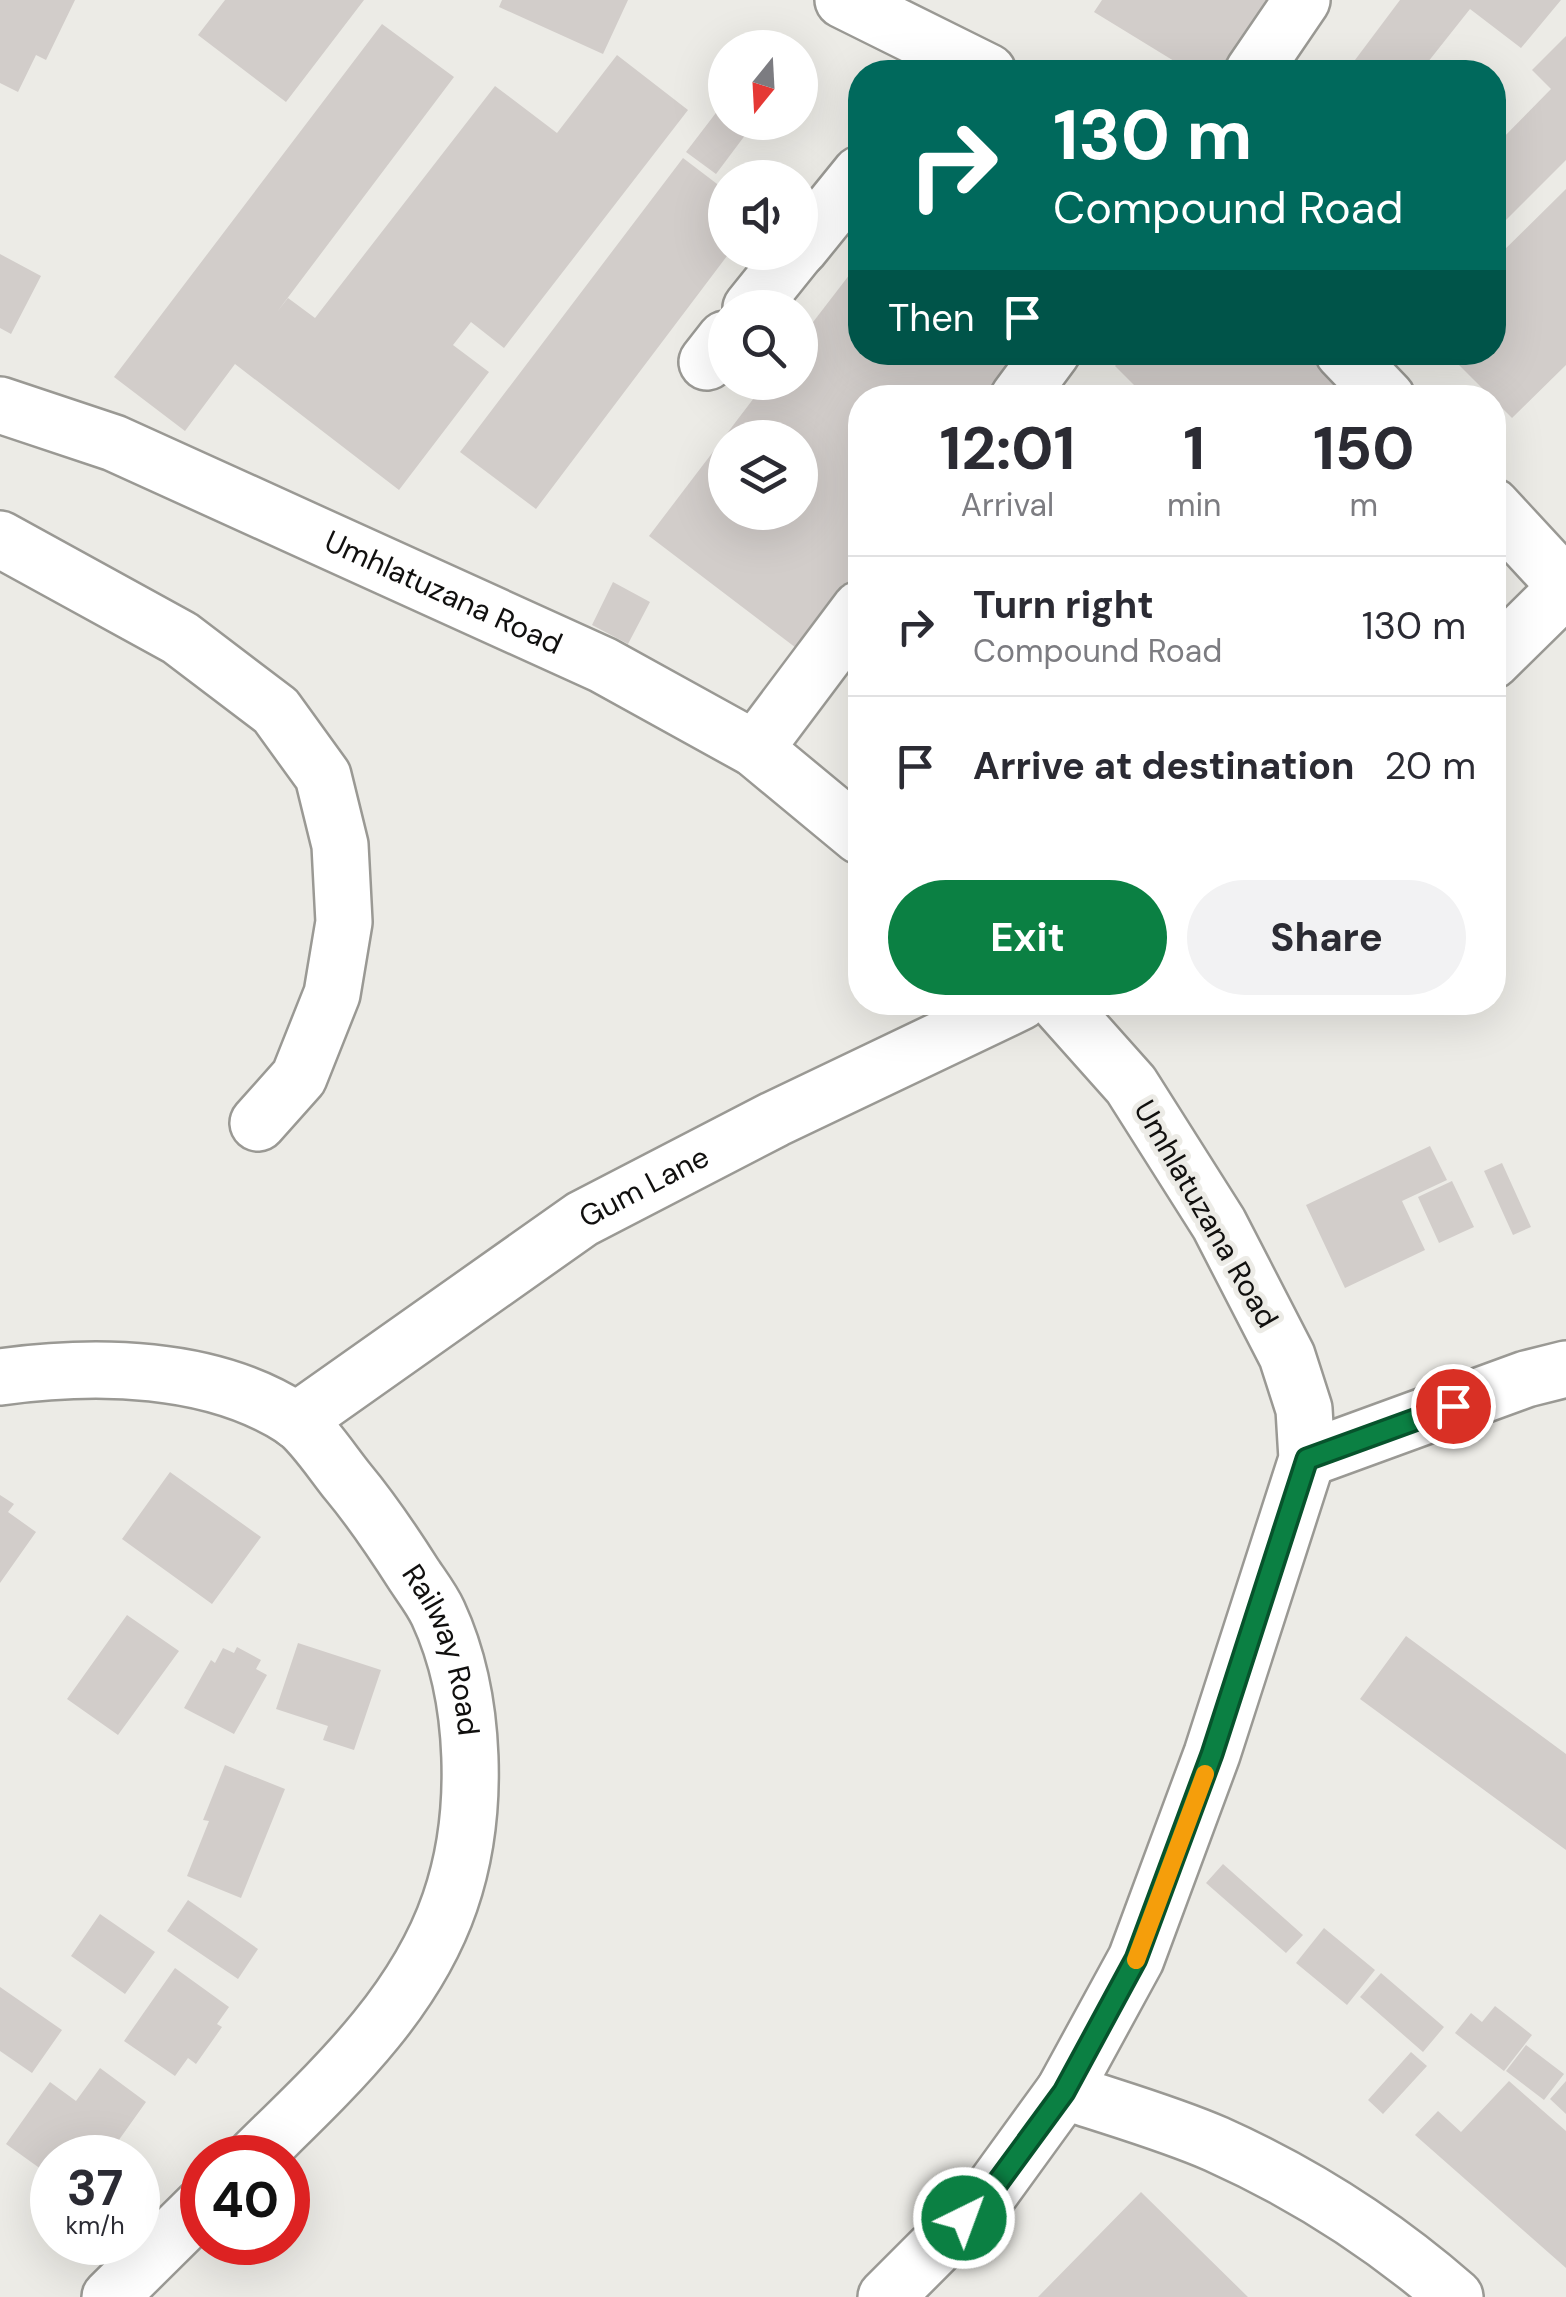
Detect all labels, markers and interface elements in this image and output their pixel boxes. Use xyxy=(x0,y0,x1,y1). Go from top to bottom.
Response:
north arrow xyxy=(708,30,818,140)
map controls xyxy=(708,30,818,530)
text: 130 m xyxy=(1053,90,1252,181)
icon: right xyxy=(888,100,1018,230)
button: sound xyxy=(708,160,818,270)
text: Compound Road xyxy=(1053,178,1403,237)
button: search xyxy=(708,290,818,400)
icon: arrive xyxy=(995,290,1050,345)
text: Then xyxy=(888,293,975,343)
text: 12:01 xyxy=(940,409,1075,488)
text: 1 xyxy=(1183,409,1205,488)
text: 150 xyxy=(1313,409,1414,488)
button: layers xyxy=(708,420,818,530)
text: Arrival xyxy=(961,484,1054,526)
text: min xyxy=(1167,484,1221,526)
text: m xyxy=(1349,484,1378,526)
street label: Umhlatuzana Road xyxy=(319,521,569,663)
text: Turn right xyxy=(973,580,1154,630)
icon: right xyxy=(888,599,943,654)
text: 130 m xyxy=(1362,601,1466,651)
text: Compound Road xyxy=(973,630,1222,672)
icon: arrive xyxy=(888,739,943,794)
text: Arrive at destination xyxy=(973,741,1355,791)
text: 20 m xyxy=(1385,741,1476,791)
button: Exit xyxy=(888,880,1167,995)
button: Share xyxy=(1187,880,1466,995)
street label: Umhlatuzana Road xyxy=(1125,1093,1287,1335)
street label: Gum Lane xyxy=(572,1137,715,1236)
pin xyxy=(1411,1364,1496,1449)
icon: arrive xyxy=(1426,1379,1481,1434)
street label: Railway Road xyxy=(393,1557,489,1737)
speed limit sign: 40 xyxy=(180,2135,310,2265)
text: 37 xyxy=(67,2155,123,2221)
position arrow xyxy=(912,2166,1016,2270)
text: km/h xyxy=(65,2209,125,2242)

